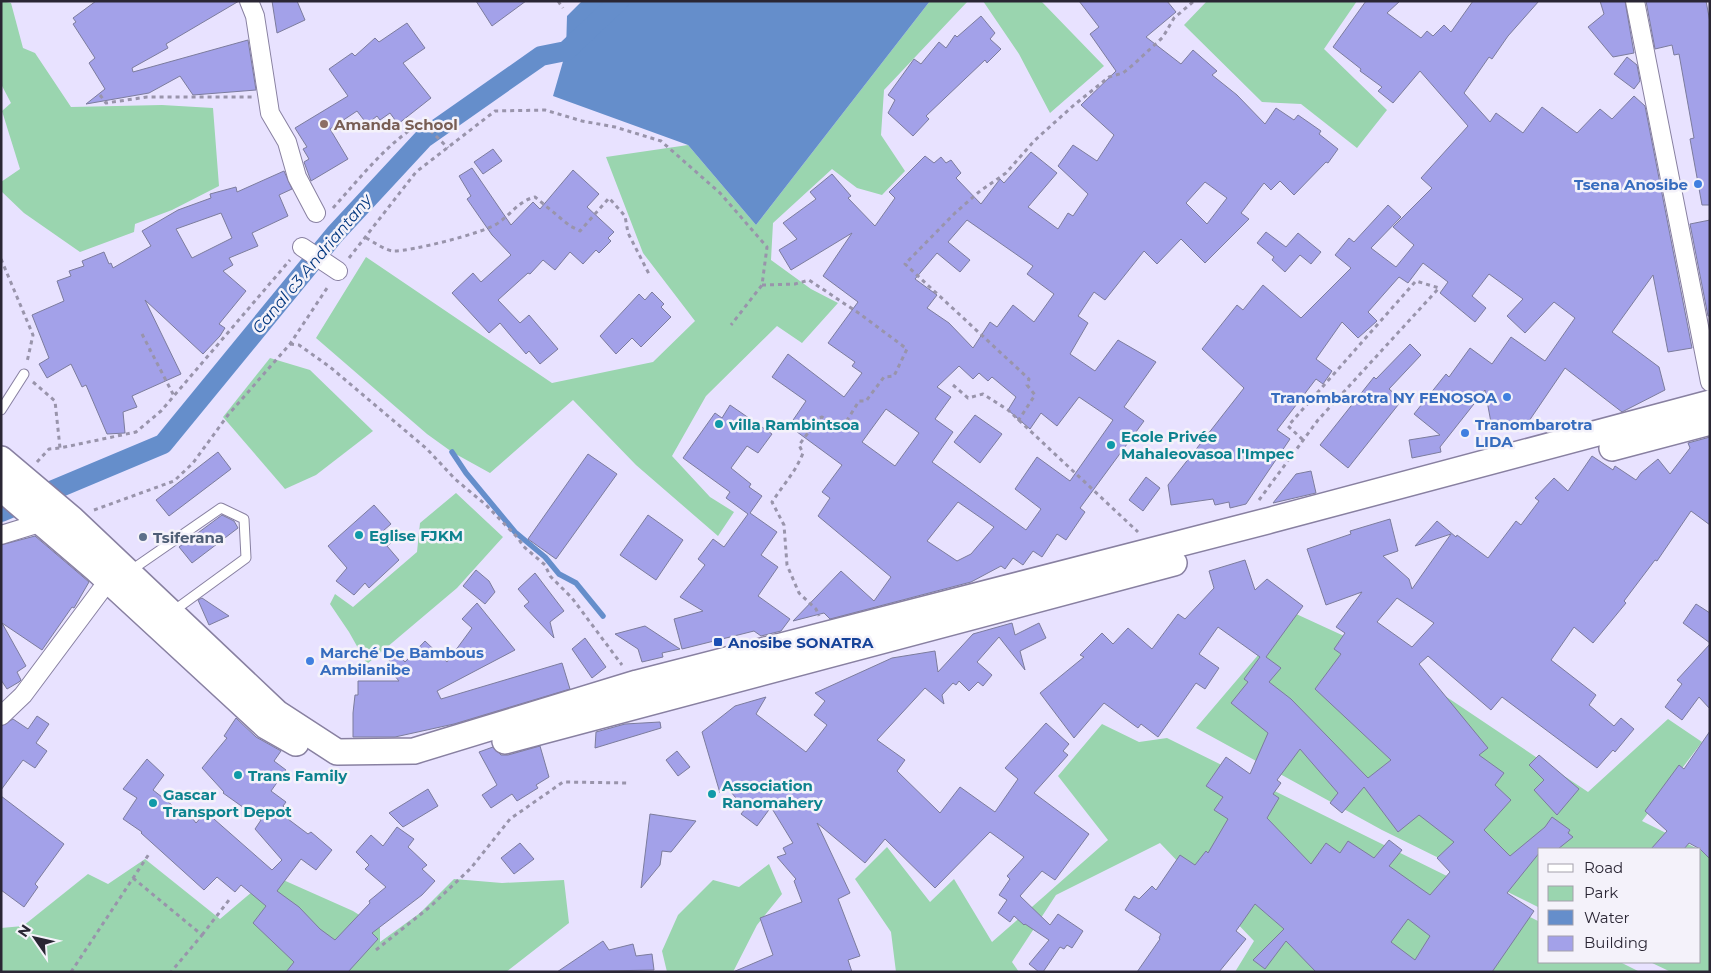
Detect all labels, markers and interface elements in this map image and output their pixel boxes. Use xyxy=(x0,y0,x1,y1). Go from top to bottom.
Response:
place label: Amanda School xyxy=(333,115,458,134)
marker: Amanda School xyxy=(318,118,330,130)
place label: Tsena Anosibe xyxy=(1574,175,1688,194)
marker: Tsena Anosibe xyxy=(1692,178,1704,190)
water label: Canal c3 Andriantany xyxy=(248,190,377,337)
place label: Tranombarotra NY FENOSOA xyxy=(1271,388,1498,407)
marker: Tranombarotra NY FENOSOA xyxy=(1501,391,1513,403)
place label: villa Rambintsoa xyxy=(728,415,860,434)
place label: Tranombarotra LIDA xyxy=(1475,415,1593,451)
marker: villa Rambintsoa xyxy=(713,418,725,430)
place label: Ecole Privée Mahaleovasoa l'Impec xyxy=(1121,427,1294,463)
marker: Tranombarotra LIDA xyxy=(1459,427,1471,439)
marker: Ecole Privée Mahaleovasoa l'Impec xyxy=(1105,439,1117,451)
place label: Eglise FJKM xyxy=(369,526,463,545)
place label: Tsiferana xyxy=(153,528,224,547)
marker: Eglise FJKM xyxy=(353,529,365,541)
marker: Tsiferana xyxy=(137,531,149,543)
place label: Anosibe SONATRA xyxy=(727,633,874,652)
marker: Anosibe SONATRA xyxy=(712,636,724,648)
place label: Marché De Bambous Ambilanibe xyxy=(319,643,484,679)
marker: Marché De Bambous Ambilanibe xyxy=(304,655,316,667)
place label: Trans Family xyxy=(248,766,348,785)
marker: Trans Family xyxy=(232,769,244,781)
place label: Association Ranomahery xyxy=(721,776,824,812)
place label: Gascar Transport Depot xyxy=(163,785,292,821)
marker: Association Ranomahery xyxy=(706,788,718,800)
marker: Gascar Transport Depot xyxy=(147,797,159,809)
legend xyxy=(1538,848,1701,963)
text: Road xyxy=(1584,858,1623,877)
text: Park xyxy=(1584,883,1618,902)
text: Water xyxy=(1584,908,1630,927)
north arrow xyxy=(10,913,60,963)
text: N xyxy=(14,921,35,940)
text: Building xyxy=(1584,933,1648,952)

